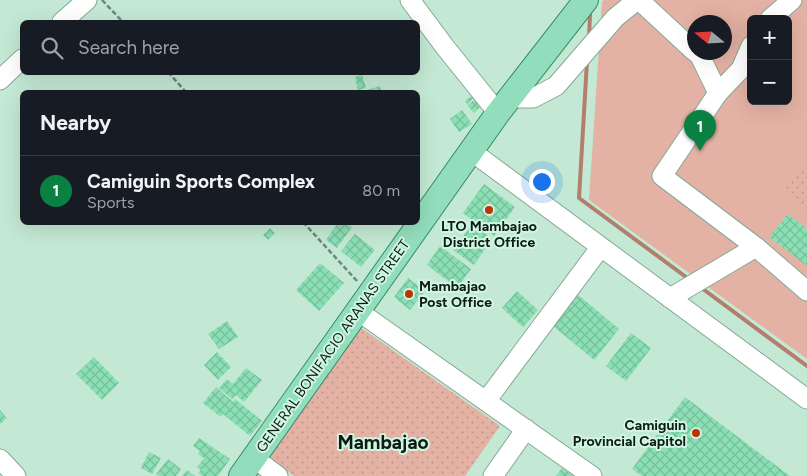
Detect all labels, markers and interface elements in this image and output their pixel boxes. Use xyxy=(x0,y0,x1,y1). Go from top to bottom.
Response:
north arrow xyxy=(687,15,732,60)
map controls xyxy=(747,15,792,105)
button: + xyxy=(747,15,792,60)
search box xyxy=(20,20,420,75)
icon: search xyxy=(38,34,66,62)
text: Search here xyxy=(78,36,180,59)
button: − xyxy=(747,60,792,105)
text: Nearby xyxy=(40,110,111,135)
pin: 1 xyxy=(684,110,716,151)
your location xyxy=(529,169,555,195)
text: Camiguin Sports Complex xyxy=(87,170,315,193)
text: 1 xyxy=(53,181,59,200)
text: 80 m xyxy=(362,181,400,200)
text: Sports xyxy=(87,193,134,212)
marker: LTO Mambajao District Office xyxy=(483,204,495,216)
place label: LTO Mambajao District Office xyxy=(441,218,537,251)
street label: GENERAL BONIFACIO ARANAS STREET xyxy=(253,236,413,456)
place label: Mambajao Post Office xyxy=(419,278,492,311)
marker: Mambajao Post Office xyxy=(403,288,415,300)
place label: Camiguin Provincial Capitol xyxy=(573,417,686,450)
marker: Camiguin Provincial Capitol xyxy=(690,427,702,439)
district label: Mambajao xyxy=(337,431,429,454)

